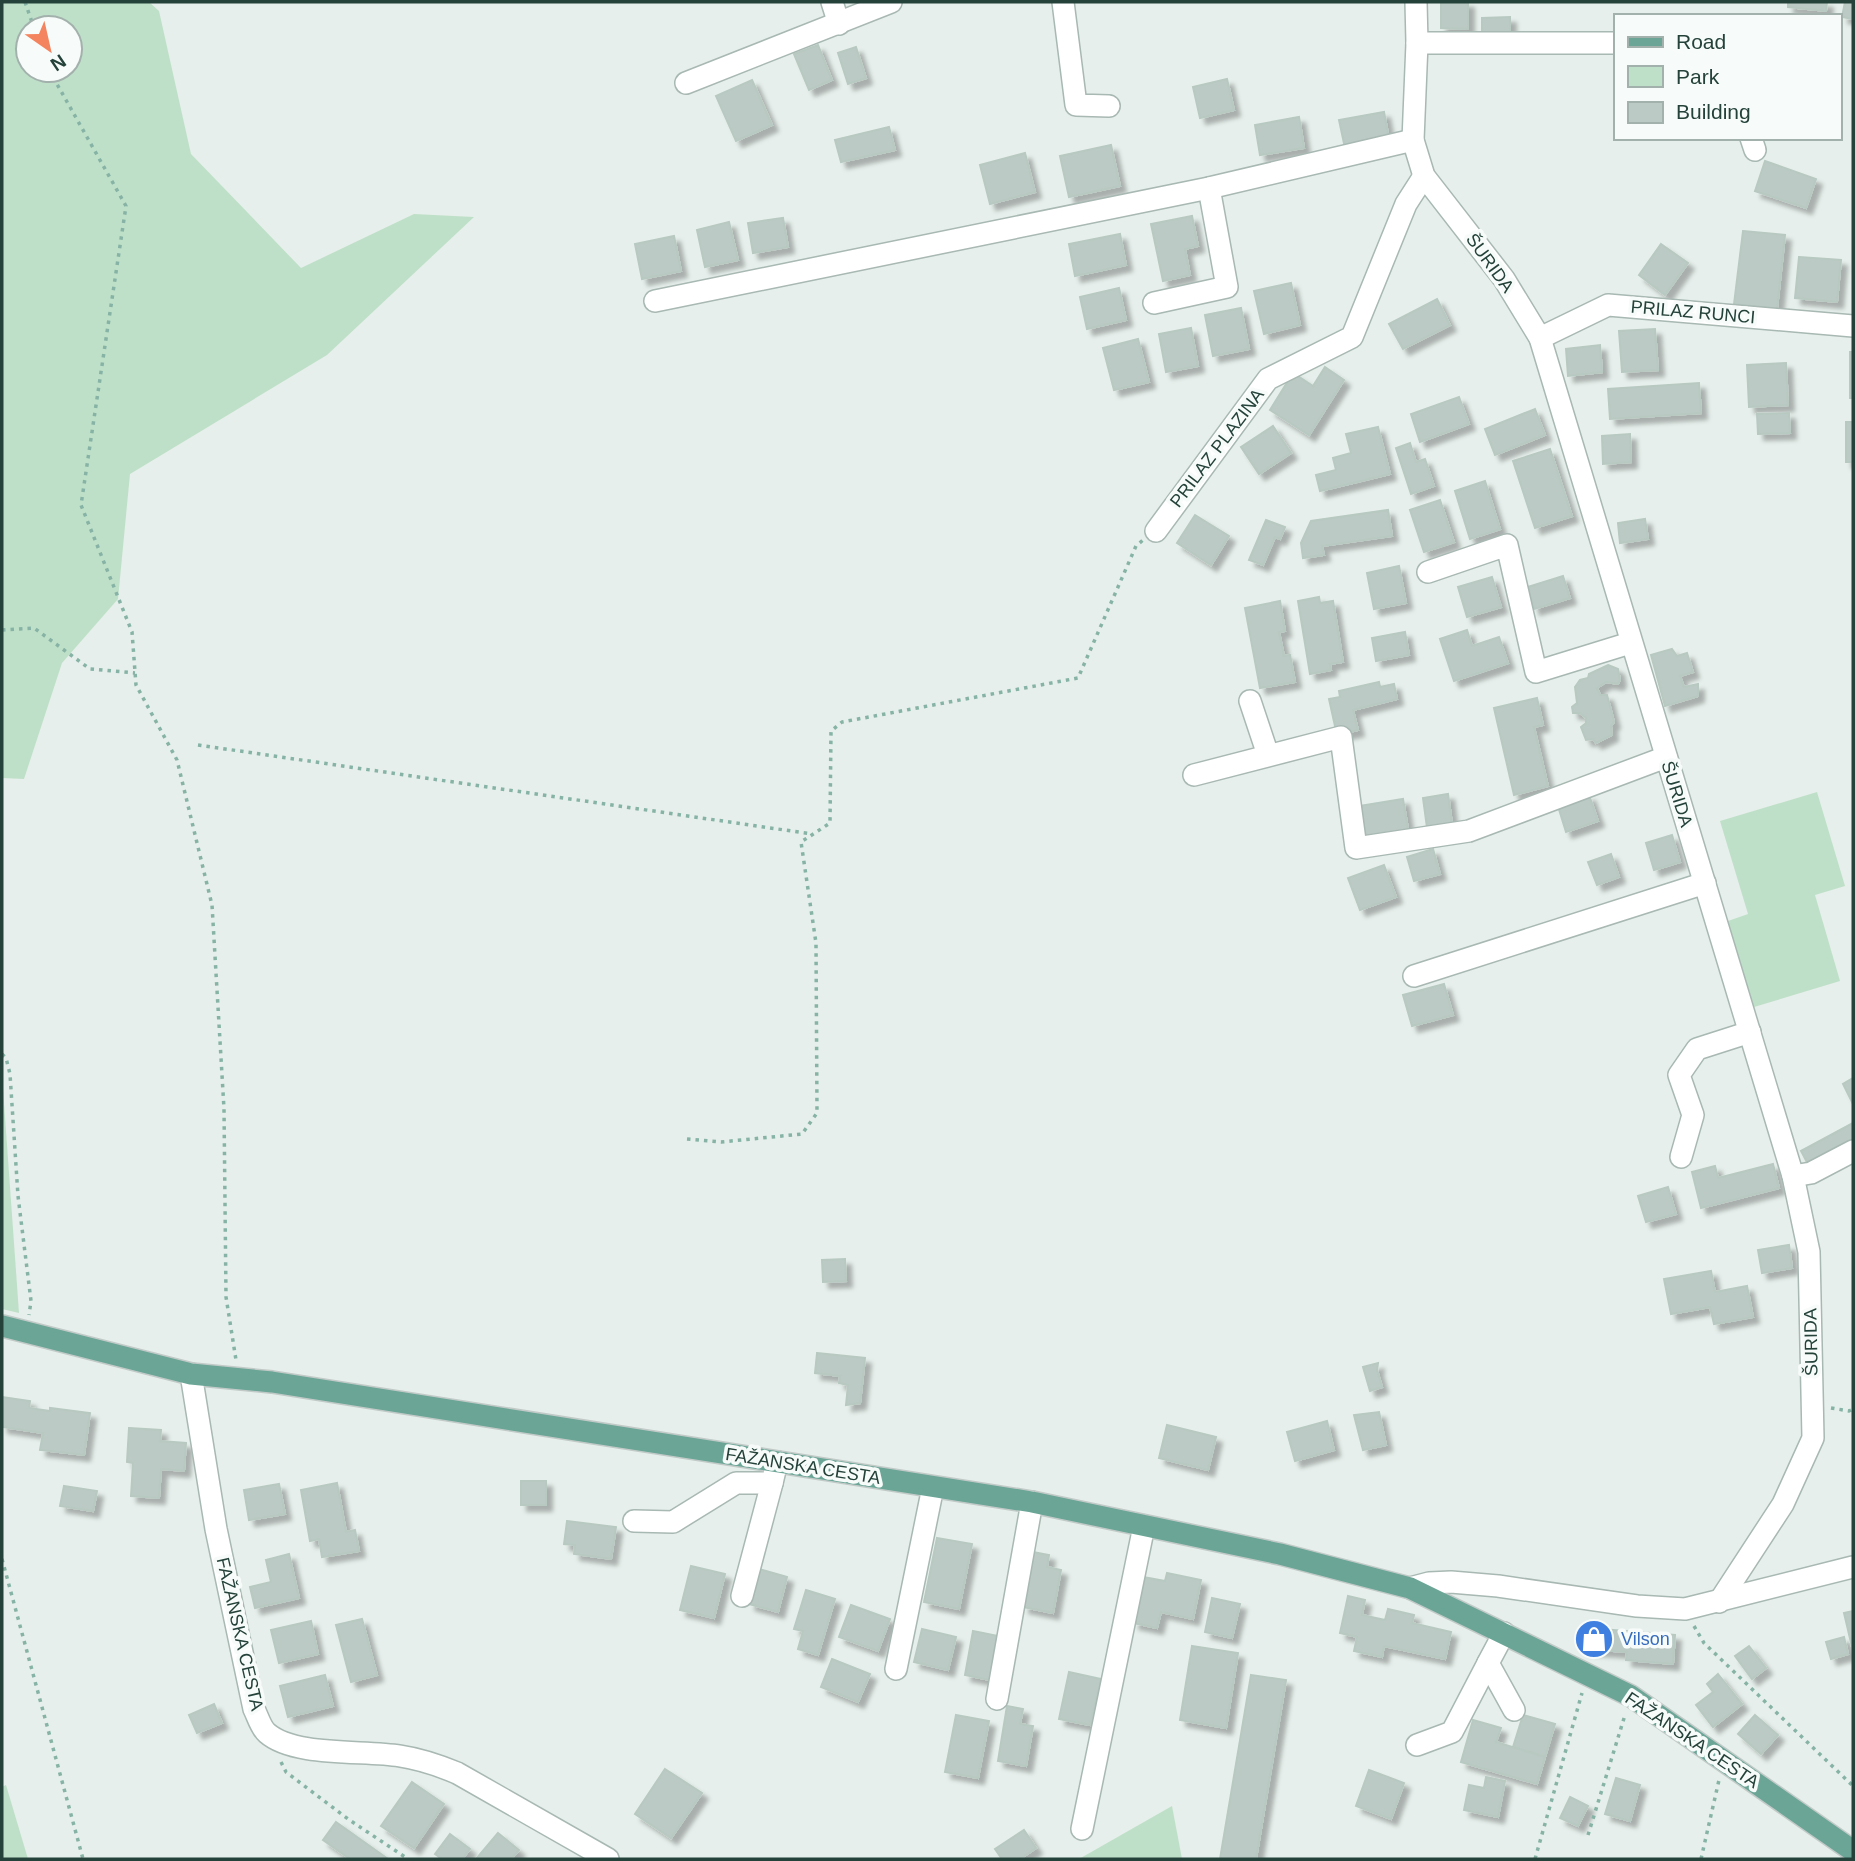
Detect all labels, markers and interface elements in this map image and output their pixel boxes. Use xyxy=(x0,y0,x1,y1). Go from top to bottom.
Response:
north arrow xyxy=(14,14,84,84)
legend xyxy=(1614,14,1841,140)
text: Road xyxy=(1676,30,1726,53)
text: N xyxy=(47,50,70,75)
text: Park xyxy=(1676,65,1720,88)
text: Building xyxy=(1676,100,1751,123)
street label: ŠURIDA xyxy=(1462,229,1519,296)
street label: PRILAZ RUNCI xyxy=(1630,297,1756,327)
street label: PRILAZ PLAZINA xyxy=(1166,385,1268,511)
street label: ŠURIDA xyxy=(1657,758,1697,829)
street label: ŠURIDA xyxy=(1799,1308,1822,1376)
street label: FAŽANSKA CESTA xyxy=(724,1444,882,1488)
street label: FAŽANSKA CESTA xyxy=(213,1555,267,1713)
shop icon: Vilson xyxy=(1573,1618,1615,1660)
place label: Vilson xyxy=(1621,1629,1670,1649)
street label: FAŽANSKA CESTA xyxy=(1621,1688,1763,1792)

